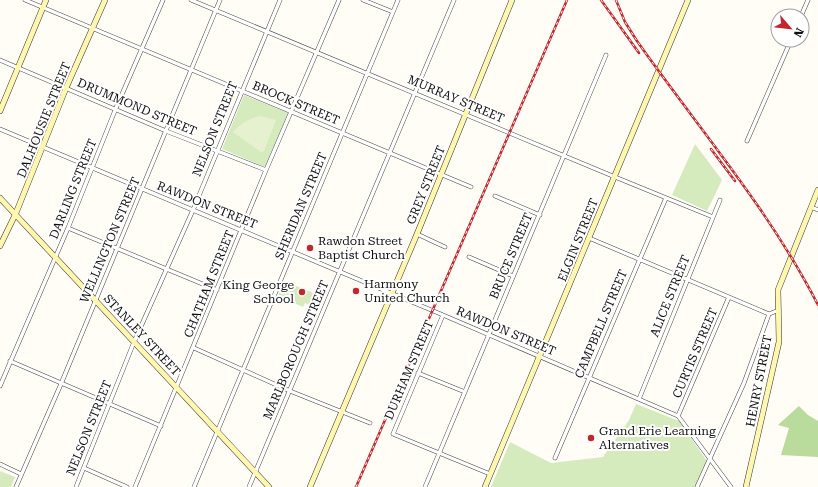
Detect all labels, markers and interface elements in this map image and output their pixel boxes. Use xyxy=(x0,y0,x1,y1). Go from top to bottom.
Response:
north arrow xyxy=(770,8,810,48)
text: N xyxy=(790,26,806,40)
street label: DALHOUSIE STREET xyxy=(14,60,74,180)
street label: MURRAY STREET xyxy=(405,72,507,126)
street label: DRUMMOND STREET xyxy=(75,75,199,139)
street label: BROCK STREET xyxy=(250,78,342,128)
street label: NELSON STREET xyxy=(190,79,240,179)
street label: DARLING STREET xyxy=(47,137,99,241)
street label: GREY STREET xyxy=(404,144,448,226)
street label: SHERIDAN STREET xyxy=(272,150,330,262)
street label: WELLINGTON STREET xyxy=(77,175,143,305)
street label: RAWDON STREET xyxy=(155,178,259,232)
street label: ELGIN STREET xyxy=(555,196,601,284)
street label: BRUCE STREET xyxy=(487,211,535,301)
street label: CHATHAM STREET xyxy=(181,228,237,340)
place label: Rawdon Street Baptist Church xyxy=(318,234,405,262)
marker: Rawdon Street Baptist Church xyxy=(305,243,315,253)
street label: ALICE STREET xyxy=(647,253,693,339)
street label: CAMPBELL STREET xyxy=(572,268,630,380)
place label: Harmony United Church xyxy=(364,277,450,305)
place label: King George School xyxy=(222,278,294,306)
street label: MARLBOROUGH STREET xyxy=(260,278,332,422)
marker: Harmony United Church xyxy=(351,286,361,296)
marker: King George School xyxy=(297,287,307,297)
street label: STANLEY STREET xyxy=(101,291,183,379)
street label: RAWDON STREET xyxy=(454,304,558,358)
street label: CURTIS STREET xyxy=(670,306,720,400)
street label: DURHAM STREET xyxy=(382,318,436,422)
street label: HENRY STREET xyxy=(743,334,775,428)
street label: NELSON STREET xyxy=(64,378,114,478)
place label: Grand Erie Learning Alternatives xyxy=(599,424,716,452)
marker: Grand Erie Learning Alternatives xyxy=(586,433,596,443)

